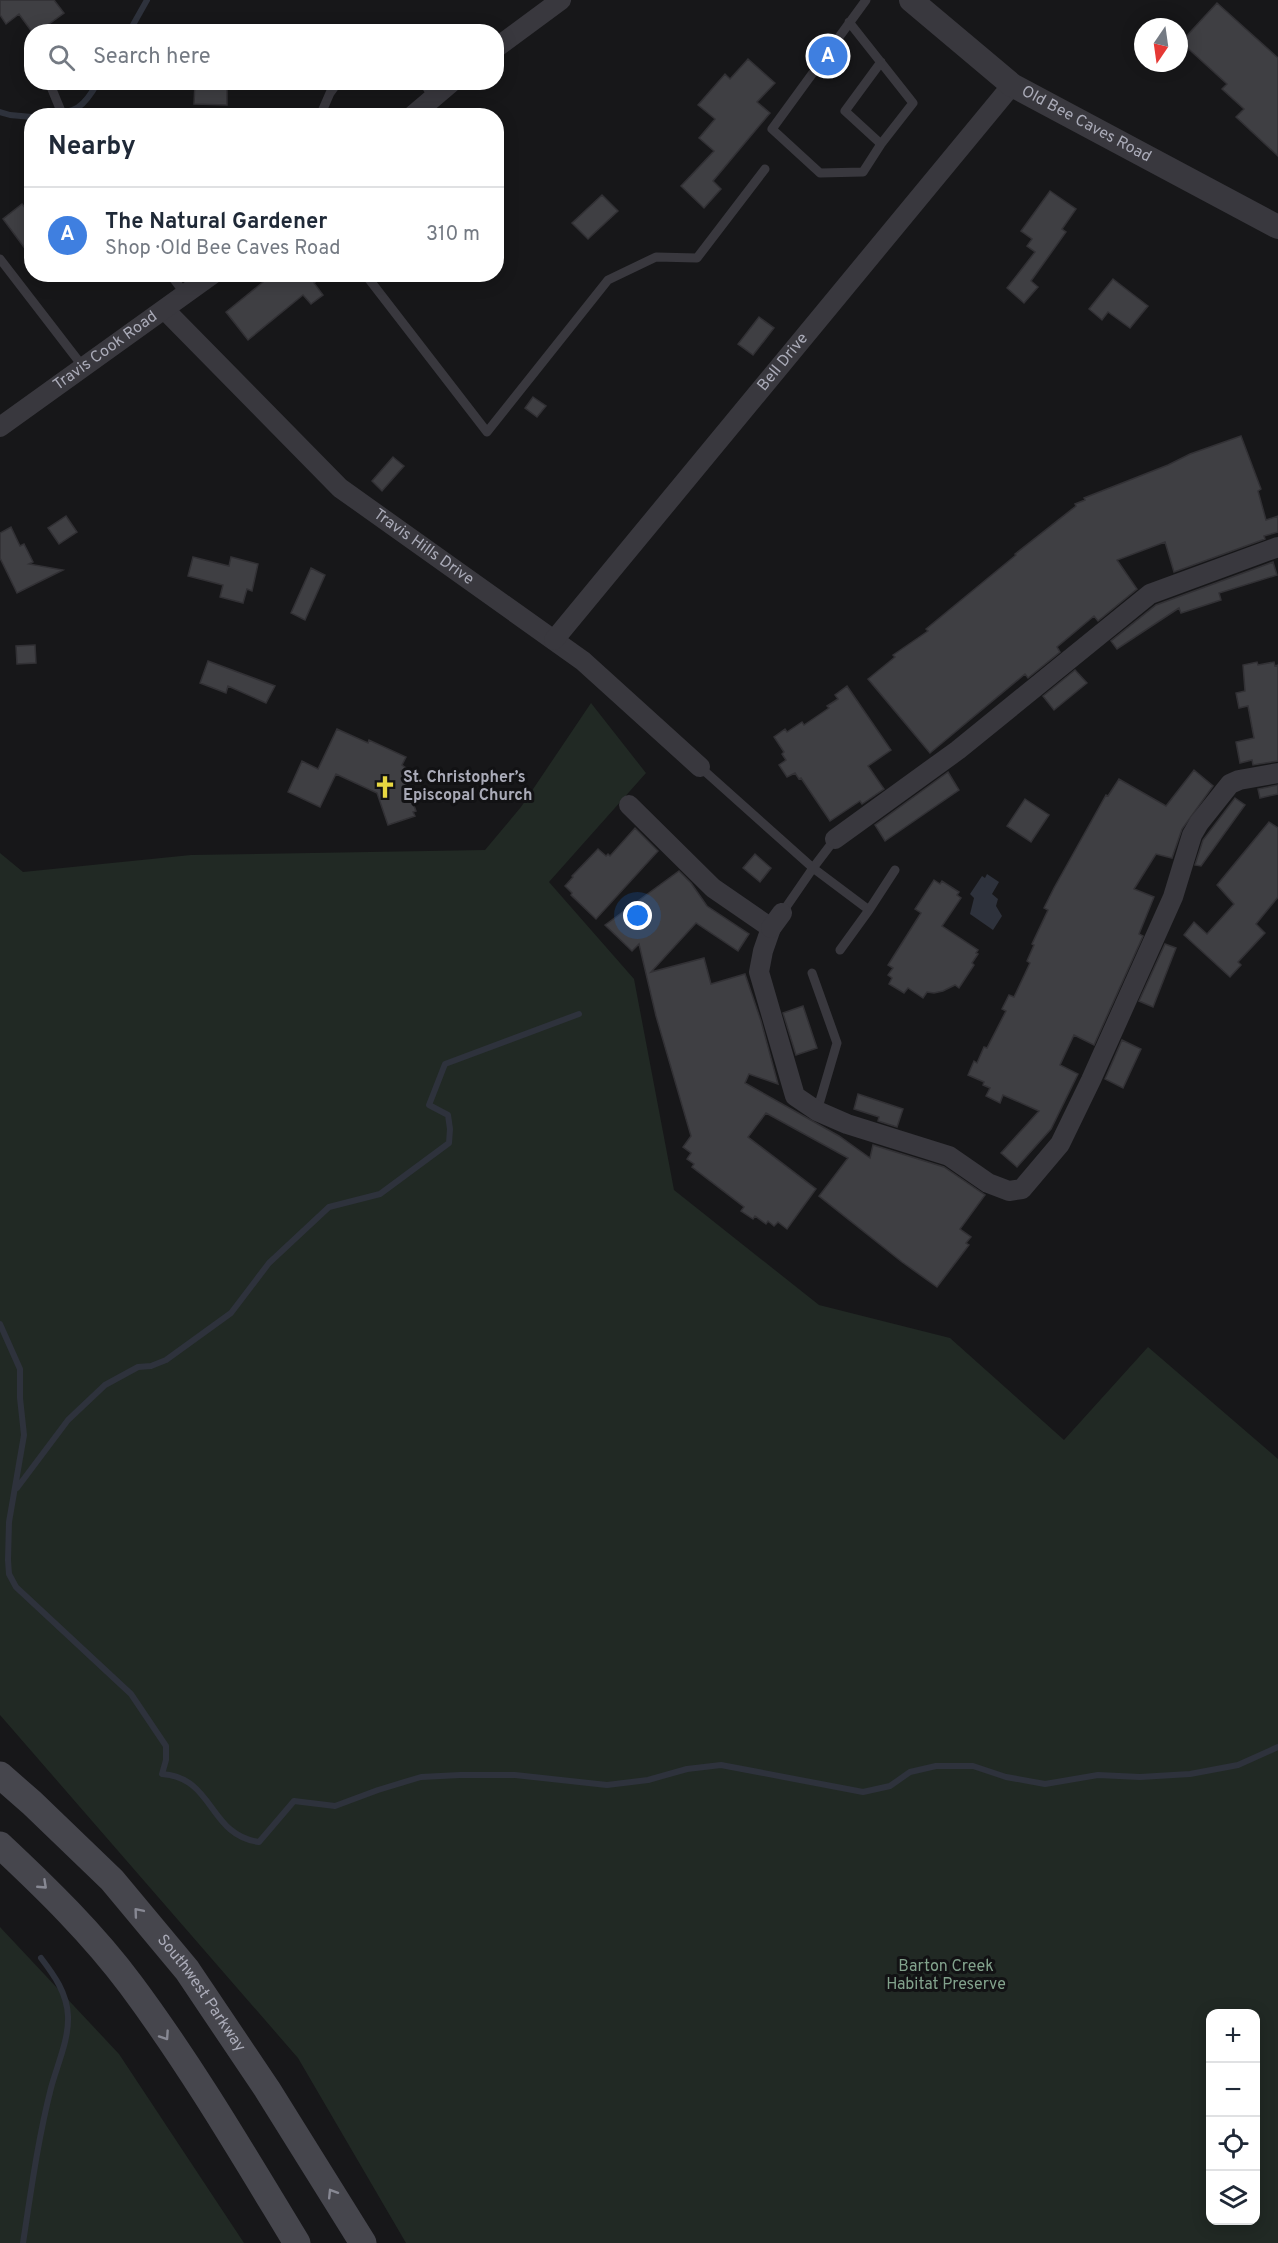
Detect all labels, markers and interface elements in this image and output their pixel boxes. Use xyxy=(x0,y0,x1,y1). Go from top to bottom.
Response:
north arrow xyxy=(1134,18,1188,72)
search box xyxy=(24,24,504,90)
pin: A xyxy=(808,34,848,78)
icon: search xyxy=(45,41,78,74)
text: Search here xyxy=(93,44,211,71)
street label: Old Bee Caves Road xyxy=(1018,82,1154,167)
text: Nearby xyxy=(48,131,136,164)
text: The Natural Gardener xyxy=(105,209,328,236)
text: A xyxy=(60,222,75,248)
text: 310 m xyxy=(426,222,480,248)
text: Shop · Old Bee Caves Road xyxy=(105,236,340,262)
street label: Travis Cook Road xyxy=(50,307,162,395)
street label: Bell Drive xyxy=(753,329,813,395)
street label: Travis Hills Drive xyxy=(369,505,478,590)
place label: St. Christopher’s Episcopal Church xyxy=(403,768,532,806)
church icon: St. Christopher’s Episcopal Church xyxy=(372,774,398,800)
your location xyxy=(623,901,652,930)
one-way arrow xyxy=(36,1878,47,1889)
one-way arrow xyxy=(135,1908,146,1919)
street label: Southwest Parkway xyxy=(152,1931,249,2056)
park label: Barton Creek Habitat Preserve xyxy=(886,1957,1006,1995)
map controls xyxy=(1206,2009,1260,2225)
button: + xyxy=(1206,2009,1260,2063)
one-way arrow xyxy=(158,2030,170,2040)
button: − xyxy=(1206,2063,1260,2117)
button: locate xyxy=(1206,2117,1260,2171)
button: layers xyxy=(1206,2171,1260,2225)
one-way arrow xyxy=(329,2189,340,2200)

